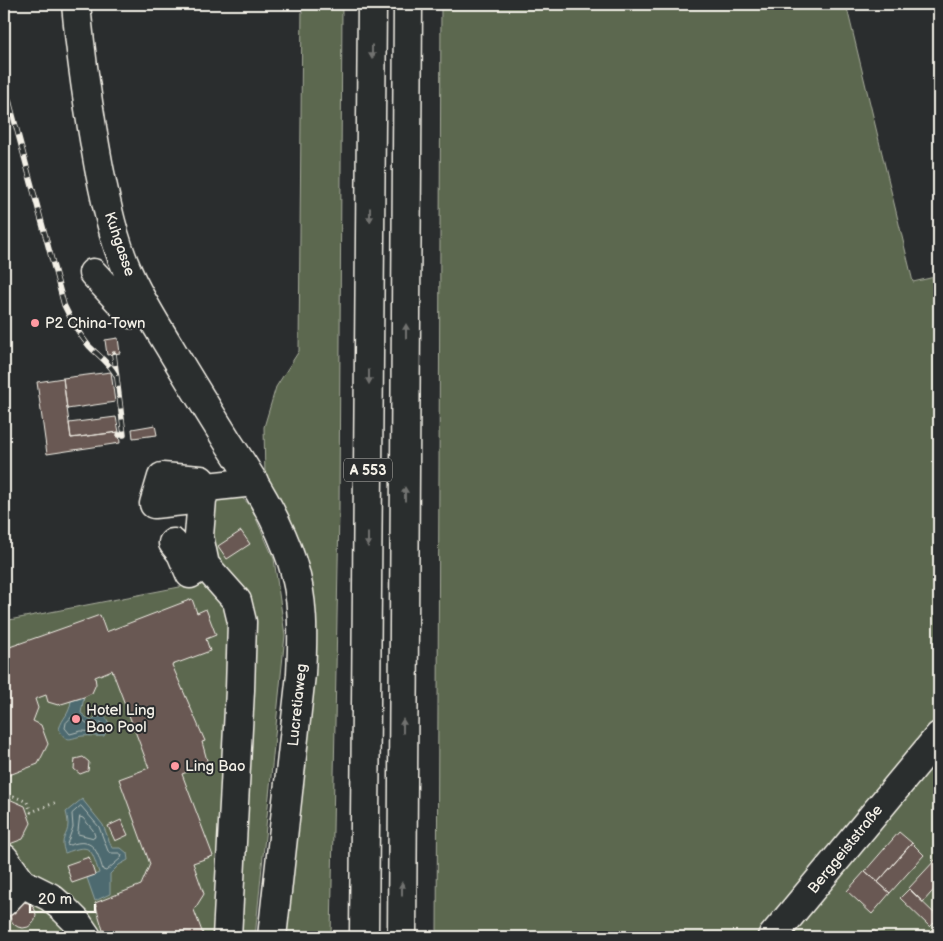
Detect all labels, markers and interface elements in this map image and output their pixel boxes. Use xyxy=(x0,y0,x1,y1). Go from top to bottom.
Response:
one-way arrow xyxy=(368,45,376,61)
one-way arrow xyxy=(366,207,374,223)
street label: Kuhgasse xyxy=(100,209,139,279)
place label: P2 China-Town xyxy=(45,314,145,333)
marker: P2 China-Town xyxy=(29,317,41,329)
one-way arrow xyxy=(402,323,410,339)
one-way arrow xyxy=(365,370,373,386)
road number: A 553 xyxy=(344,458,392,482)
one-way arrow xyxy=(401,485,409,501)
one-way arrow xyxy=(364,532,372,548)
street label: Lucretiaweg xyxy=(284,663,311,747)
place label: Hotel Ling Bao Pool xyxy=(86,701,155,737)
marker: Hotel Ling Bao Pool xyxy=(70,713,82,725)
one-way arrow xyxy=(399,718,407,734)
place label: Ling Bao xyxy=(185,757,246,776)
marker: Ling Bao xyxy=(169,760,181,772)
street label: Berggeiststraße xyxy=(804,801,887,898)
one-way arrow xyxy=(398,880,406,896)
scale bar xyxy=(30,881,95,913)
text: 20 m xyxy=(38,890,72,909)

